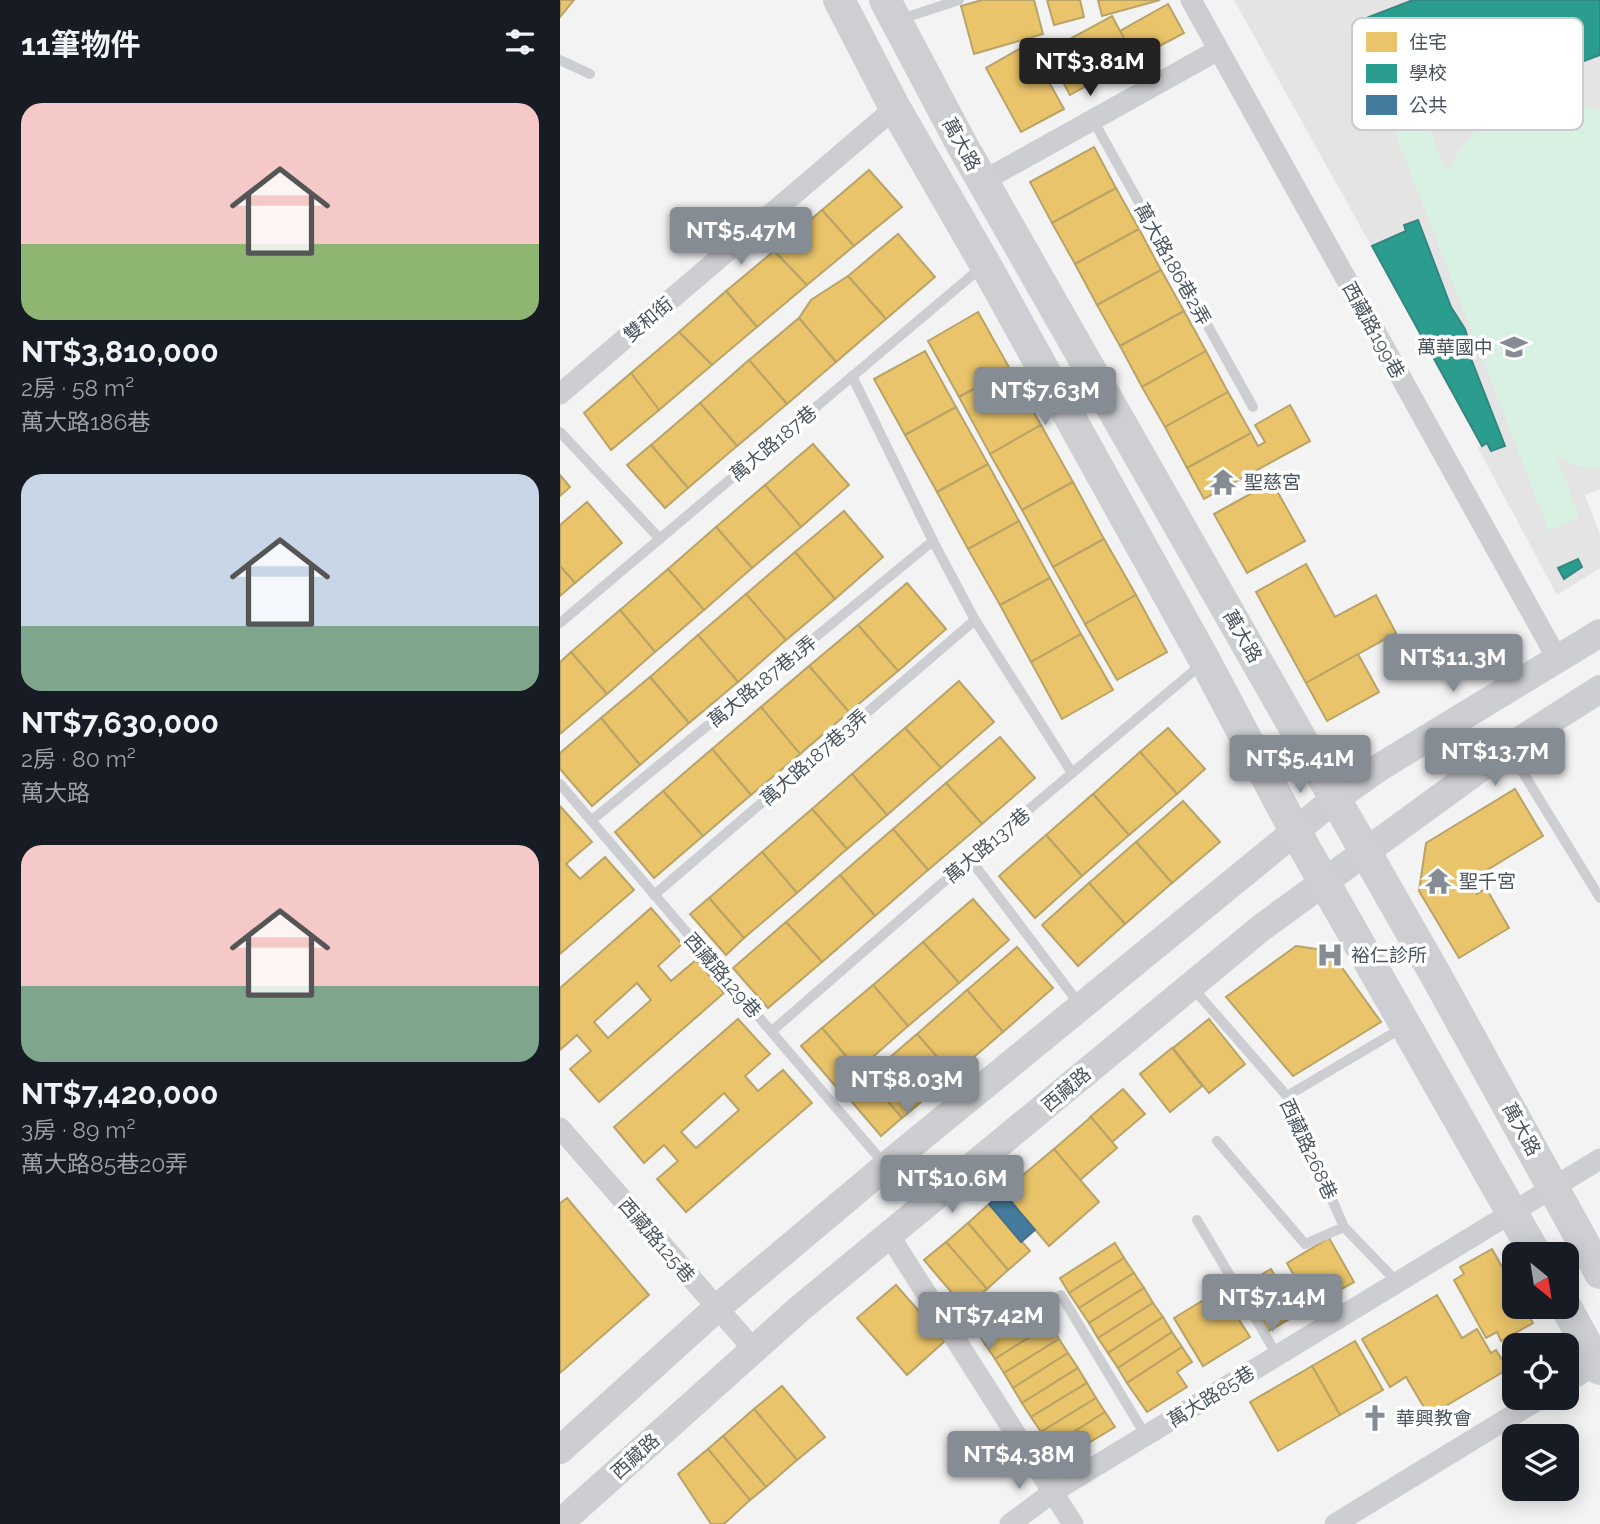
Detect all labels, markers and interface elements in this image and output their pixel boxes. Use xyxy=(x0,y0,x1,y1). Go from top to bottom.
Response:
legend xyxy=(1352,18,1583,130)
icon: filters xyxy=(501,23,539,61)
text: 11筆物件 xyxy=(21,27,141,62)
text: 住宅 xyxy=(1409,31,1447,53)
pin: NT$3.81M xyxy=(1018,38,1162,98)
text: NT$3.81M xyxy=(1035,47,1145,74)
text: 學校 xyxy=(1409,62,1447,84)
text: 公共 xyxy=(1409,94,1447,116)
street label: 萬大路 xyxy=(939,114,985,174)
icon: home xyxy=(217,148,343,274)
street label: 萬大路186巷2弄 xyxy=(1130,199,1216,329)
pin: NT$5.47M xyxy=(669,208,813,267)
text: NT$5.47M xyxy=(686,216,796,243)
street label: 西藏路199巷 xyxy=(1339,278,1409,382)
street label: 雙和街 xyxy=(619,292,677,346)
school or university icon: 萬華國中 xyxy=(1499,332,1529,362)
text: NT$3,810,000 xyxy=(21,334,219,369)
place label: 萬華國中 xyxy=(1417,336,1493,358)
pin: NT$7.63M xyxy=(973,368,1117,427)
text: 2房 · 58 m² xyxy=(21,374,134,401)
text: NT$7.63M xyxy=(990,376,1100,403)
street label: 萬大路187巷 xyxy=(725,401,821,485)
text: 萬大路186巷 xyxy=(21,408,150,435)
temple icon: 聖慈宮 xyxy=(1208,467,1238,497)
place label: 聖慈宮 xyxy=(1244,471,1301,493)
icon: home xyxy=(217,519,343,645)
street label: 萬大路 xyxy=(1219,606,1267,666)
street label: 萬大路187巷1弄 xyxy=(704,631,820,731)
pin: NT$11.3M xyxy=(1381,634,1525,694)
text: NT$11.3M xyxy=(1400,643,1507,670)
text: NT$7,630,000 xyxy=(21,705,219,740)
street label: 萬大路187巷3弄 xyxy=(756,705,872,809)
pin: NT$13.7M xyxy=(1423,728,1567,788)
pin: NT$5.41M xyxy=(1228,736,1372,795)
text: NT$13.7M xyxy=(1441,737,1549,764)
text: NT$5.41M xyxy=(1246,744,1354,771)
text: 2房 · 80 m² xyxy=(21,745,136,772)
text: 萬大路 xyxy=(21,779,90,806)
street label: 萬大路137巷 xyxy=(940,803,1034,887)
temple icon: 聖千宮 xyxy=(1423,866,1453,896)
place label: 聖千宮 xyxy=(1459,870,1516,892)
icon: home xyxy=(217,890,343,1016)
street label: 西藏路129巷 xyxy=(680,928,766,1022)
hospital icon: 裕仁診所 xyxy=(1315,940,1345,970)
place label: 裕仁診所 xyxy=(1351,944,1427,966)
pin: NT$8.03M xyxy=(835,1056,979,1116)
street label: 西藏路 xyxy=(1037,1062,1095,1116)
text: NT$8.03M xyxy=(851,1065,963,1092)
text: NT$7,420,000 xyxy=(21,1076,218,1111)
street label: 西藏路268巷 xyxy=(1276,1095,1342,1203)
street label: 萬大路 xyxy=(1499,1099,1545,1159)
text: 3房 · 89 m² xyxy=(21,1116,135,1143)
text: 萬大路85巷20弄 xyxy=(21,1150,188,1177)
pin: NT$10.6M xyxy=(880,1156,1024,1215)
text: NT$10.6M xyxy=(897,1164,1007,1191)
street label: 西藏路125巷 xyxy=(614,1193,700,1287)
north arrow xyxy=(1502,1242,1578,1320)
map controls xyxy=(1502,1242,1579,1501)
pin: NT$7.14M xyxy=(1200,1274,1344,1334)
text: NT$7.14M xyxy=(1218,1283,1326,1310)
pin: NT$7.42M xyxy=(917,1292,1061,1352)
text: NT$7.42M xyxy=(934,1301,1044,1328)
button: locate xyxy=(1502,1333,1579,1410)
street label: 萬大路85巷 xyxy=(1164,1361,1258,1431)
church icon: 華興教會 xyxy=(1360,1403,1390,1433)
place label: 華興教會 xyxy=(1396,1407,1472,1429)
button: layers xyxy=(1502,1424,1579,1501)
street label: 西藏路 xyxy=(606,1429,664,1483)
pin: NT$4.38M xyxy=(947,1432,1091,1491)
text: NT$4.38M xyxy=(963,1440,1075,1467)

